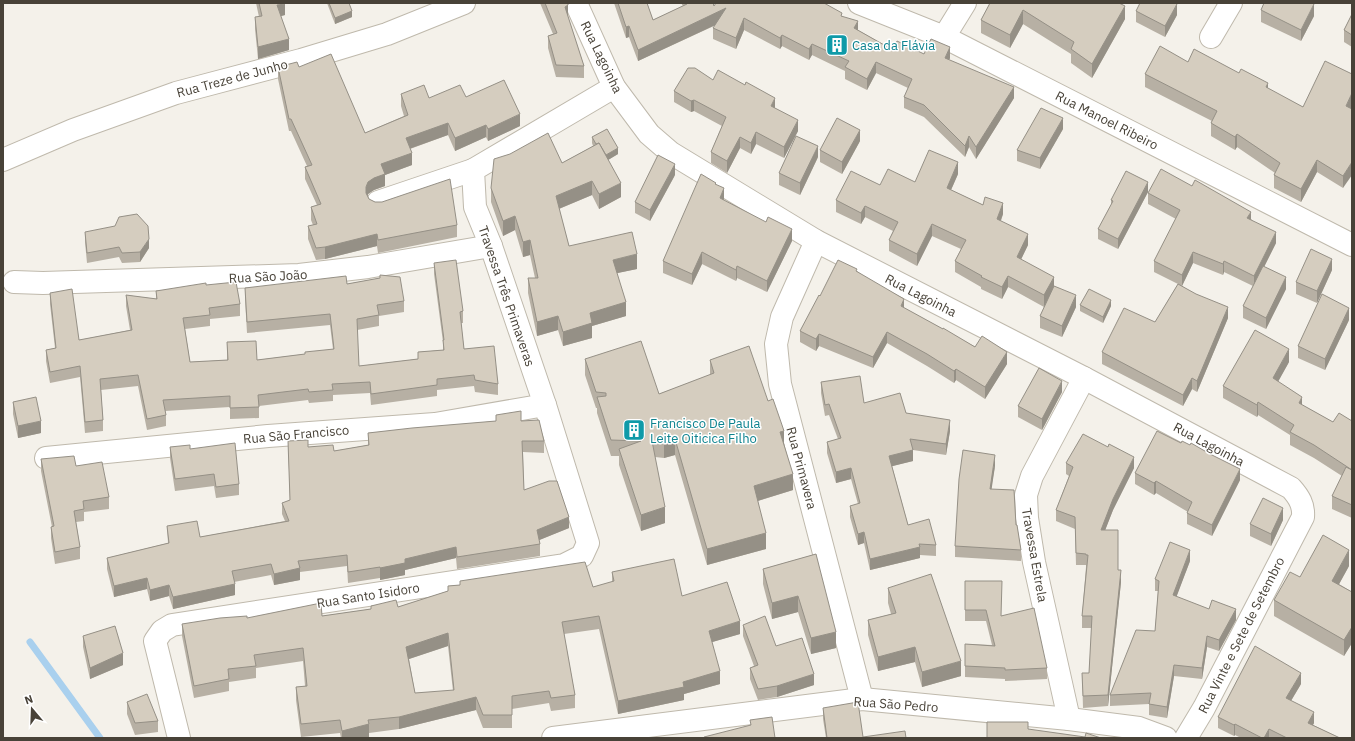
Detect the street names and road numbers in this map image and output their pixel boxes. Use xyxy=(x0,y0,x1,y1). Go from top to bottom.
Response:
street label: Rua Lagoinha xyxy=(577,18,626,96)
street label: Rua Treze de Junho xyxy=(175,55,290,101)
street label: Rua Manoel Ribeiro xyxy=(1053,87,1161,154)
street label: Travessa Três Primaveras xyxy=(474,223,539,369)
street label: Rua São João xyxy=(228,266,308,287)
street label: Rua Lagoinha xyxy=(882,270,960,321)
street label: Rua Lagoinha xyxy=(1170,419,1247,470)
street label: Rua São Francisco xyxy=(242,421,350,448)
street label: Rua Primavera xyxy=(782,425,821,511)
street label: Travessa Estrela xyxy=(1018,507,1051,603)
street label: Rua Vinte e Sete de Setembro xyxy=(1194,554,1288,716)
street label: Rua Santo Isidoro xyxy=(315,579,421,612)
street label: Rua São Pedro xyxy=(853,693,939,716)

